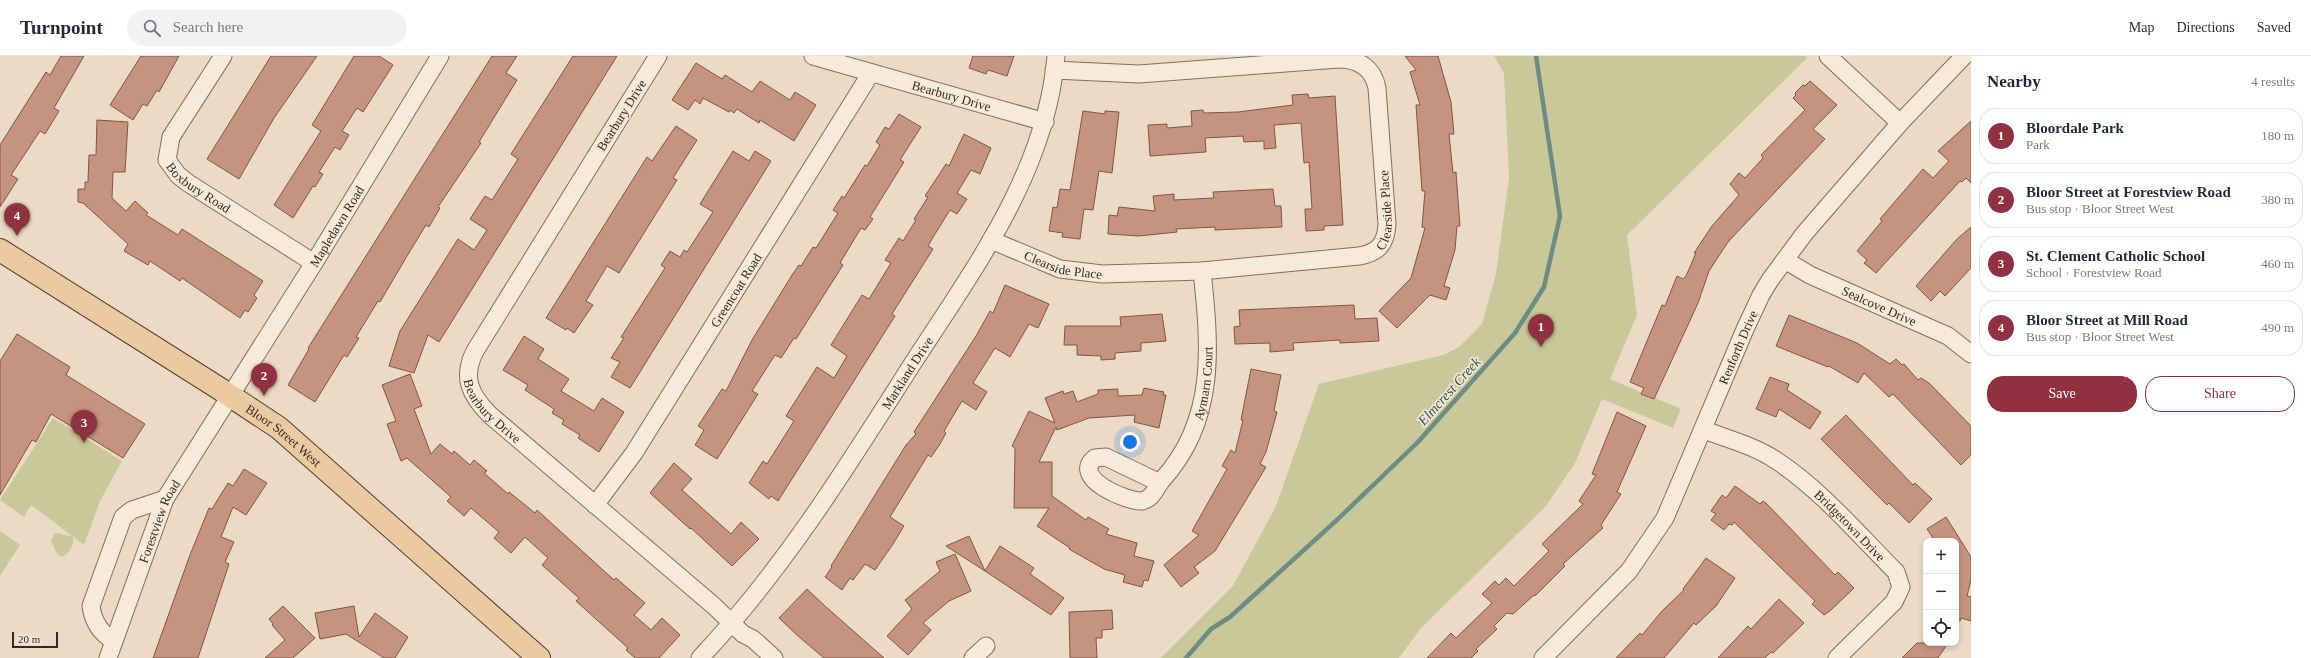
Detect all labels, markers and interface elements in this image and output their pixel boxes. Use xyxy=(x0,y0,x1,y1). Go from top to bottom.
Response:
search box xyxy=(127,10,407,46)
text: Turnpoint xyxy=(20,17,103,38)
icon: search xyxy=(141,17,163,39)
text: Search here xyxy=(173,19,243,35)
text: Map xyxy=(2129,20,2154,35)
text: Directions xyxy=(2176,20,2235,35)
text: Saved xyxy=(2257,20,2291,35)
text: Nearby xyxy=(1987,72,2041,91)
text: 4 results xyxy=(2251,74,2295,89)
street label: Bearbury Drive xyxy=(594,77,649,154)
street label: Bearbury Drive xyxy=(910,78,993,114)
text: Bloordale Park xyxy=(2026,120,2124,136)
text: 1 xyxy=(1998,128,2004,143)
text: 180 m xyxy=(2261,128,2294,143)
text: Park xyxy=(2026,137,2050,152)
street label: Boxbury Road xyxy=(163,159,234,216)
street label: Clearside Place xyxy=(1373,169,1395,253)
street label: Mapledawn Road xyxy=(306,183,367,270)
text: Bloor Street at Forestview Road xyxy=(2026,184,2231,200)
text: 2 xyxy=(1998,192,2004,207)
text: 380 m xyxy=(2261,192,2294,207)
text: Bus stop · Bloor Street West xyxy=(2026,201,2174,216)
pin: 4 xyxy=(4,203,30,236)
street label: Clearside Place xyxy=(1022,248,1103,282)
text: St. Clement Catholic School xyxy=(2026,248,2205,264)
street label: Greencoat Road xyxy=(707,250,765,330)
text: 3 xyxy=(1998,256,2004,271)
text: 460 m xyxy=(2261,256,2294,271)
text: School · Forestview Road xyxy=(2026,265,2161,280)
street label: Sealcove Drive xyxy=(1840,283,1919,329)
street label: Renforth Drive xyxy=(1716,308,1761,387)
text: Bloor Street at Mill Road xyxy=(2026,312,2188,328)
pin: 1 xyxy=(1528,314,1554,347)
text: 4 xyxy=(1998,320,2004,335)
text: 490 m xyxy=(2261,320,2294,335)
text: Bus stop · Bloor Street West xyxy=(2026,329,2174,344)
street label: Markland Drive xyxy=(879,334,936,412)
street label: Aymarn Court xyxy=(1191,346,1215,422)
water label: Elmcrest Creek xyxy=(1414,354,1484,429)
pin: 2 xyxy=(251,363,277,396)
button: Save xyxy=(1987,376,2137,412)
button: Share xyxy=(2145,376,2295,412)
street label: Bearbury Drive xyxy=(461,378,524,446)
street label: Bloor Street West xyxy=(243,401,324,470)
pin: 3 xyxy=(71,410,97,443)
your location xyxy=(1120,432,1140,452)
street label: Forestview Road xyxy=(136,477,183,565)
street label: Bridgetown Drive xyxy=(1811,487,1888,565)
map controls xyxy=(1923,538,1959,646)
button: + xyxy=(1923,538,1959,574)
button: − xyxy=(1923,574,1959,610)
button: locate xyxy=(1923,610,1959,646)
scale bar xyxy=(12,630,58,649)
text: 20 m xyxy=(18,633,40,645)

